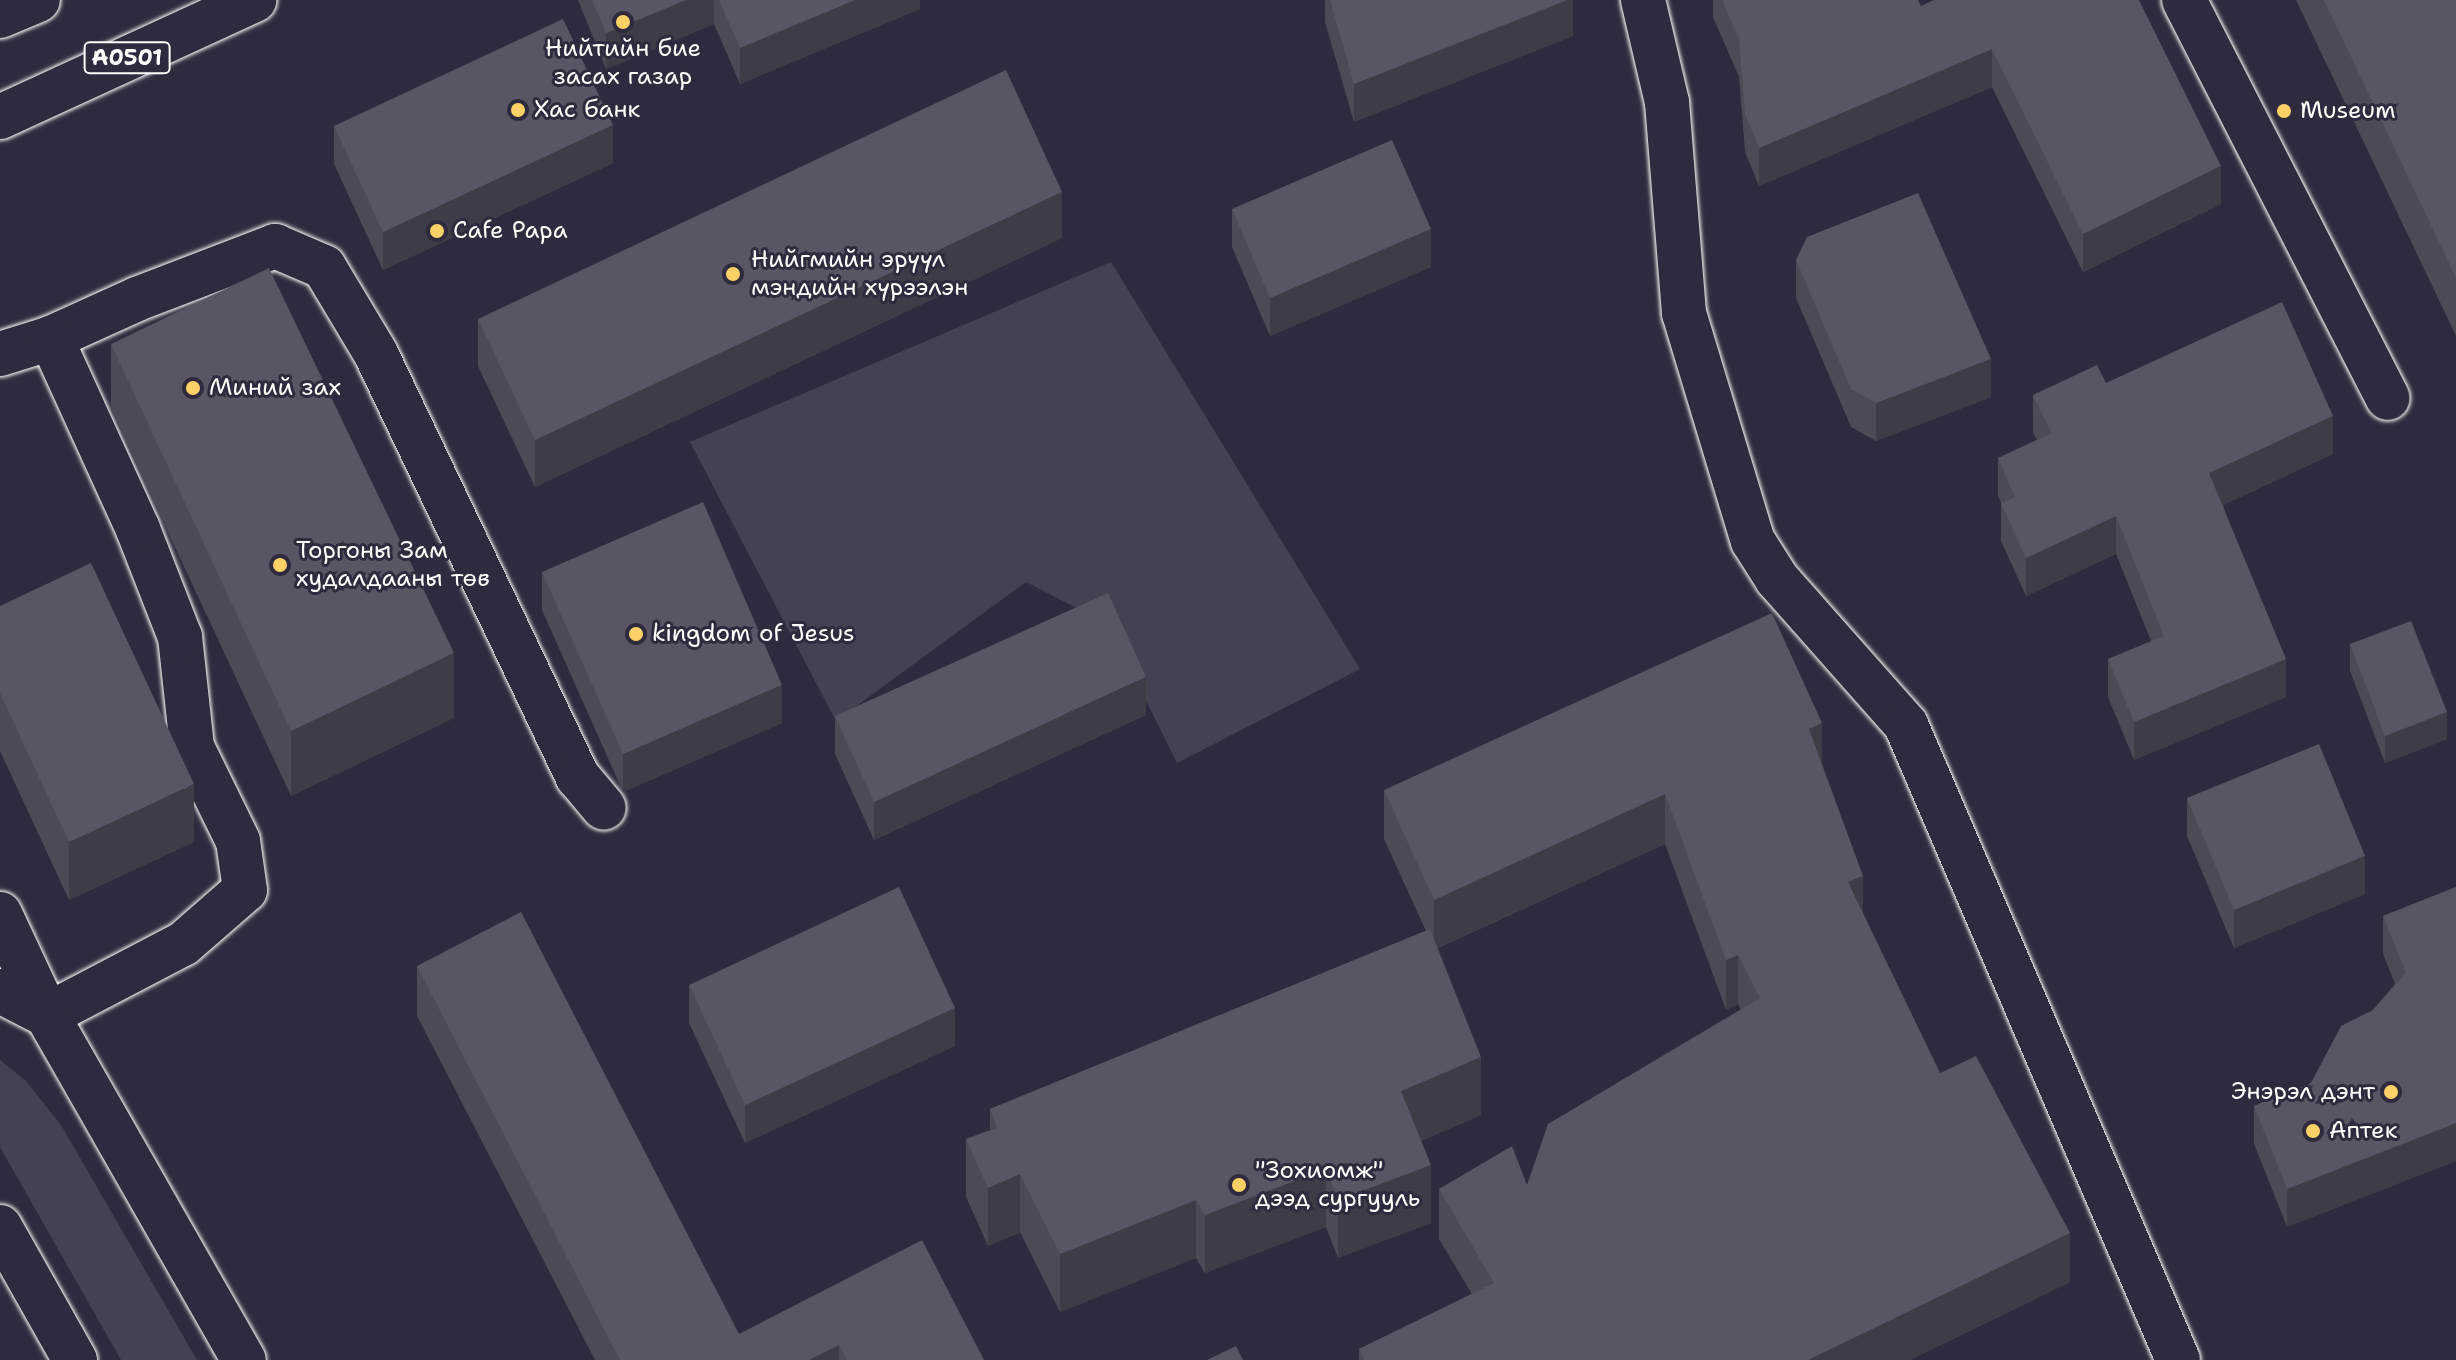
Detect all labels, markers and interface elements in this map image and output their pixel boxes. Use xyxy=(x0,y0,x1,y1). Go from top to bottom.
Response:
marker: Нийтийн бие засах газар xyxy=(614,13,632,31)
place label: Нийтийн бие засах газар xyxy=(545,35,701,91)
road number: A0501 xyxy=(83,40,171,76)
place label: Хас банк xyxy=(534,96,640,124)
place label: Museum xyxy=(2300,97,2396,125)
marker: Хас банк xyxy=(509,101,527,119)
marker: Museum xyxy=(2275,102,2293,120)
place label: Cafe Papa xyxy=(453,217,568,245)
marker: Cafe Papa xyxy=(428,222,446,240)
place label: Нийгмийн эрүүл мэндийн хүрээлэн xyxy=(751,246,968,302)
marker: Нийгмийн эрүүл мэндийн хүрээлэн xyxy=(722,263,744,285)
place label: Миний зах xyxy=(209,374,341,402)
marker: Миний зах xyxy=(184,379,202,397)
place label: Торгоны Зам худалдааны төв xyxy=(296,537,490,593)
marker: Торгоны Зам худалдааны төв xyxy=(271,556,289,574)
place label: kingdom of Jesus xyxy=(652,620,855,648)
marker: kingdom of Jesus xyxy=(627,625,645,643)
place label: Энэрэл дэнт xyxy=(2231,1078,2375,1106)
marker: Энэрэл дэнт xyxy=(2382,1083,2400,1101)
place label: Аптек xyxy=(2329,1117,2397,1145)
marker: Аптек xyxy=(2304,1122,2322,1140)
place label: "Зохиомж" дээд сургууль xyxy=(1255,1157,1420,1213)
marker: "Зохиомж" дээд сургууль xyxy=(1230,1176,1248,1194)

